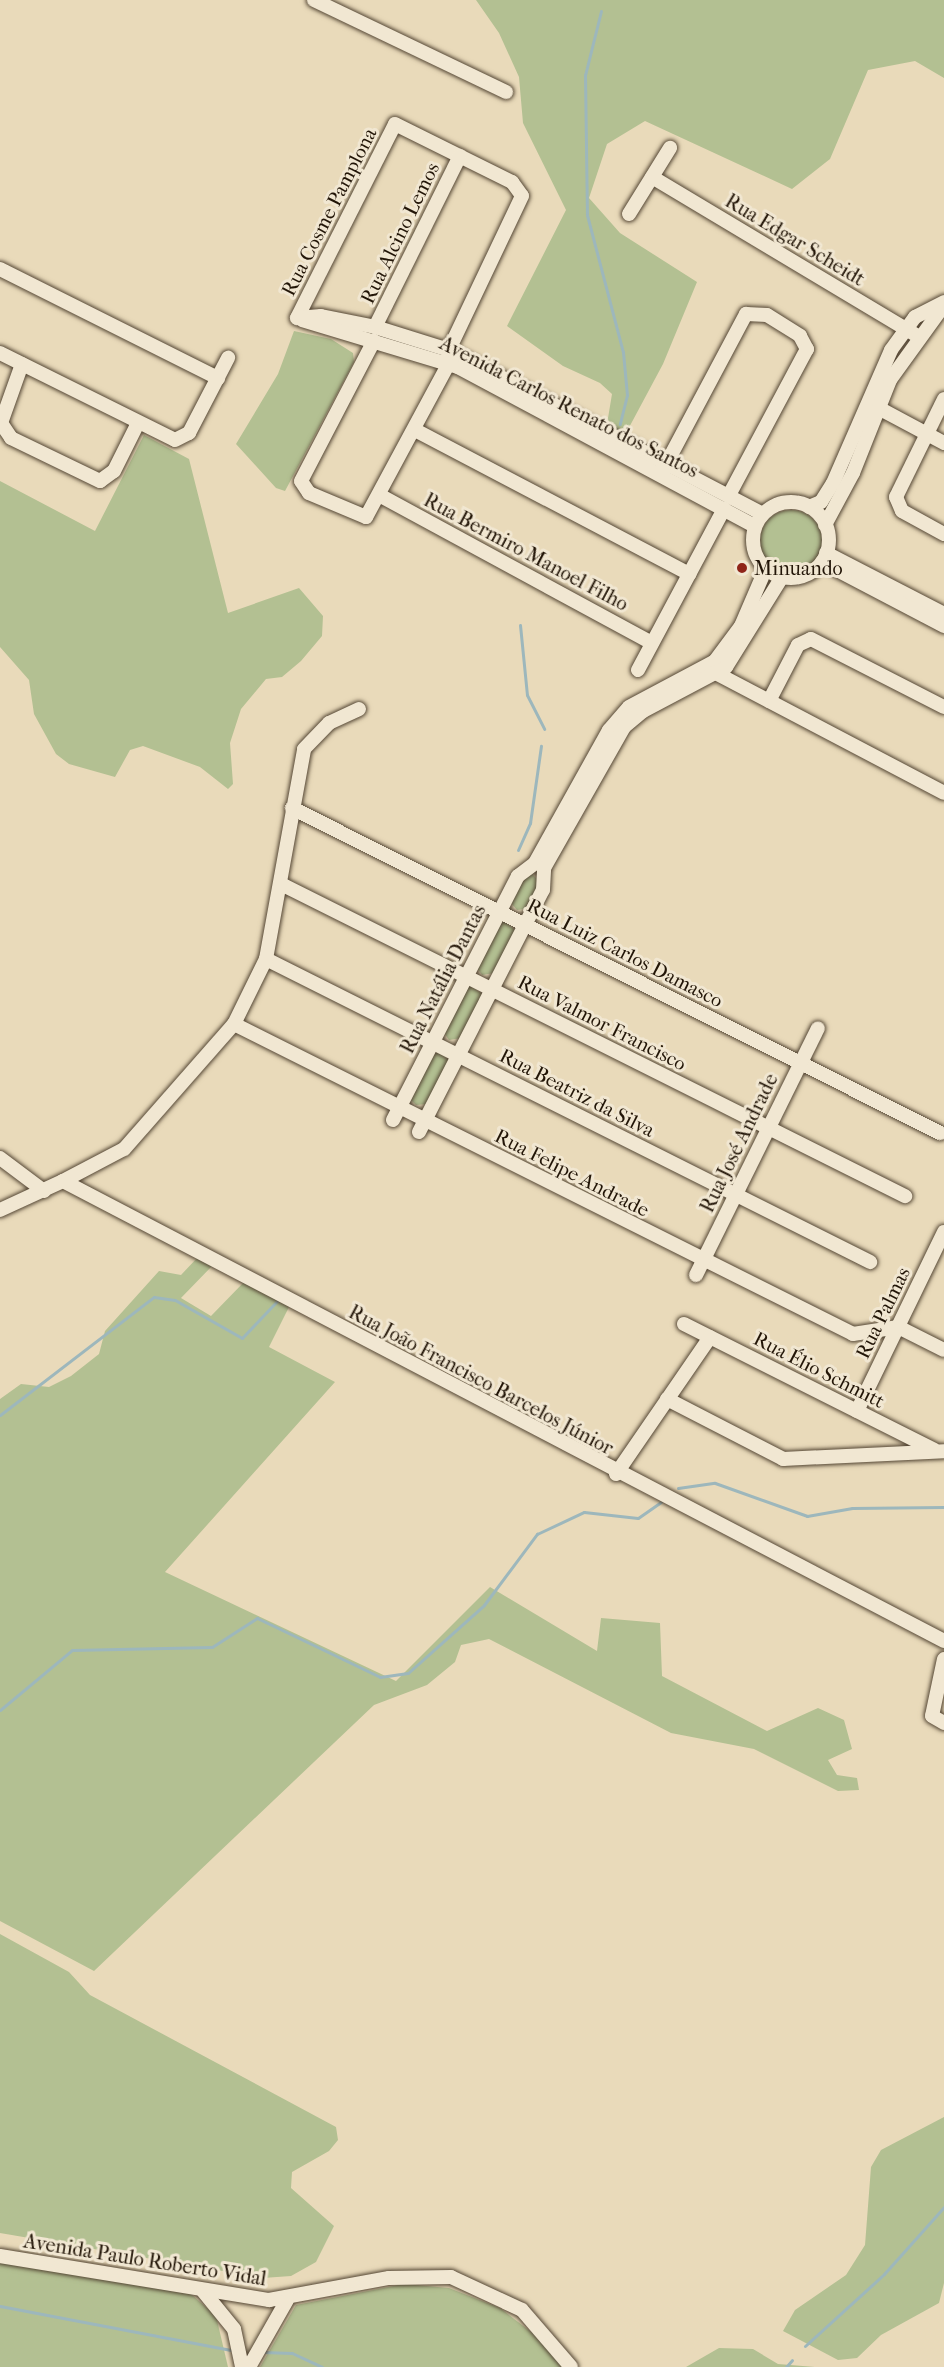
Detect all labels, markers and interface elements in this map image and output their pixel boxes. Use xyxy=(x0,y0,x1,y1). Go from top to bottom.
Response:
street label: Rua Cosme Pamplona xyxy=(276,124,382,300)
street label: Rua Alcino Lemos xyxy=(355,158,445,308)
street label: Rua Edgar Scheidt xyxy=(721,189,869,291)
street label: Avenida Carlos Renato dos Santos xyxy=(436,331,702,483)
street label: Rua Bermiro Manoel Filho xyxy=(420,488,632,616)
place label: Minuando xyxy=(754,556,843,580)
marker: Minuando xyxy=(735,561,749,575)
street label: Rua Luiz Carlos Damasco xyxy=(523,893,727,1013)
street label: Rua Natália Dantas xyxy=(395,900,491,1058)
street label: Rua Valmor Francisco xyxy=(514,970,690,1076)
street label: Rua Beatriz da Silva xyxy=(495,1044,659,1142)
street label: Rua José Andrade xyxy=(695,1070,783,1216)
street label: Rua Felipe Andrade xyxy=(491,1124,653,1222)
street label: Rua Palmas xyxy=(851,1263,915,1363)
street label: Rua João Francisco Barcelos Júnior xyxy=(345,1300,617,1460)
street label: Rua Élio Schmitt xyxy=(749,1327,889,1413)
street label: Avenida Paulo Roberto Vidal xyxy=(22,2229,268,2291)

